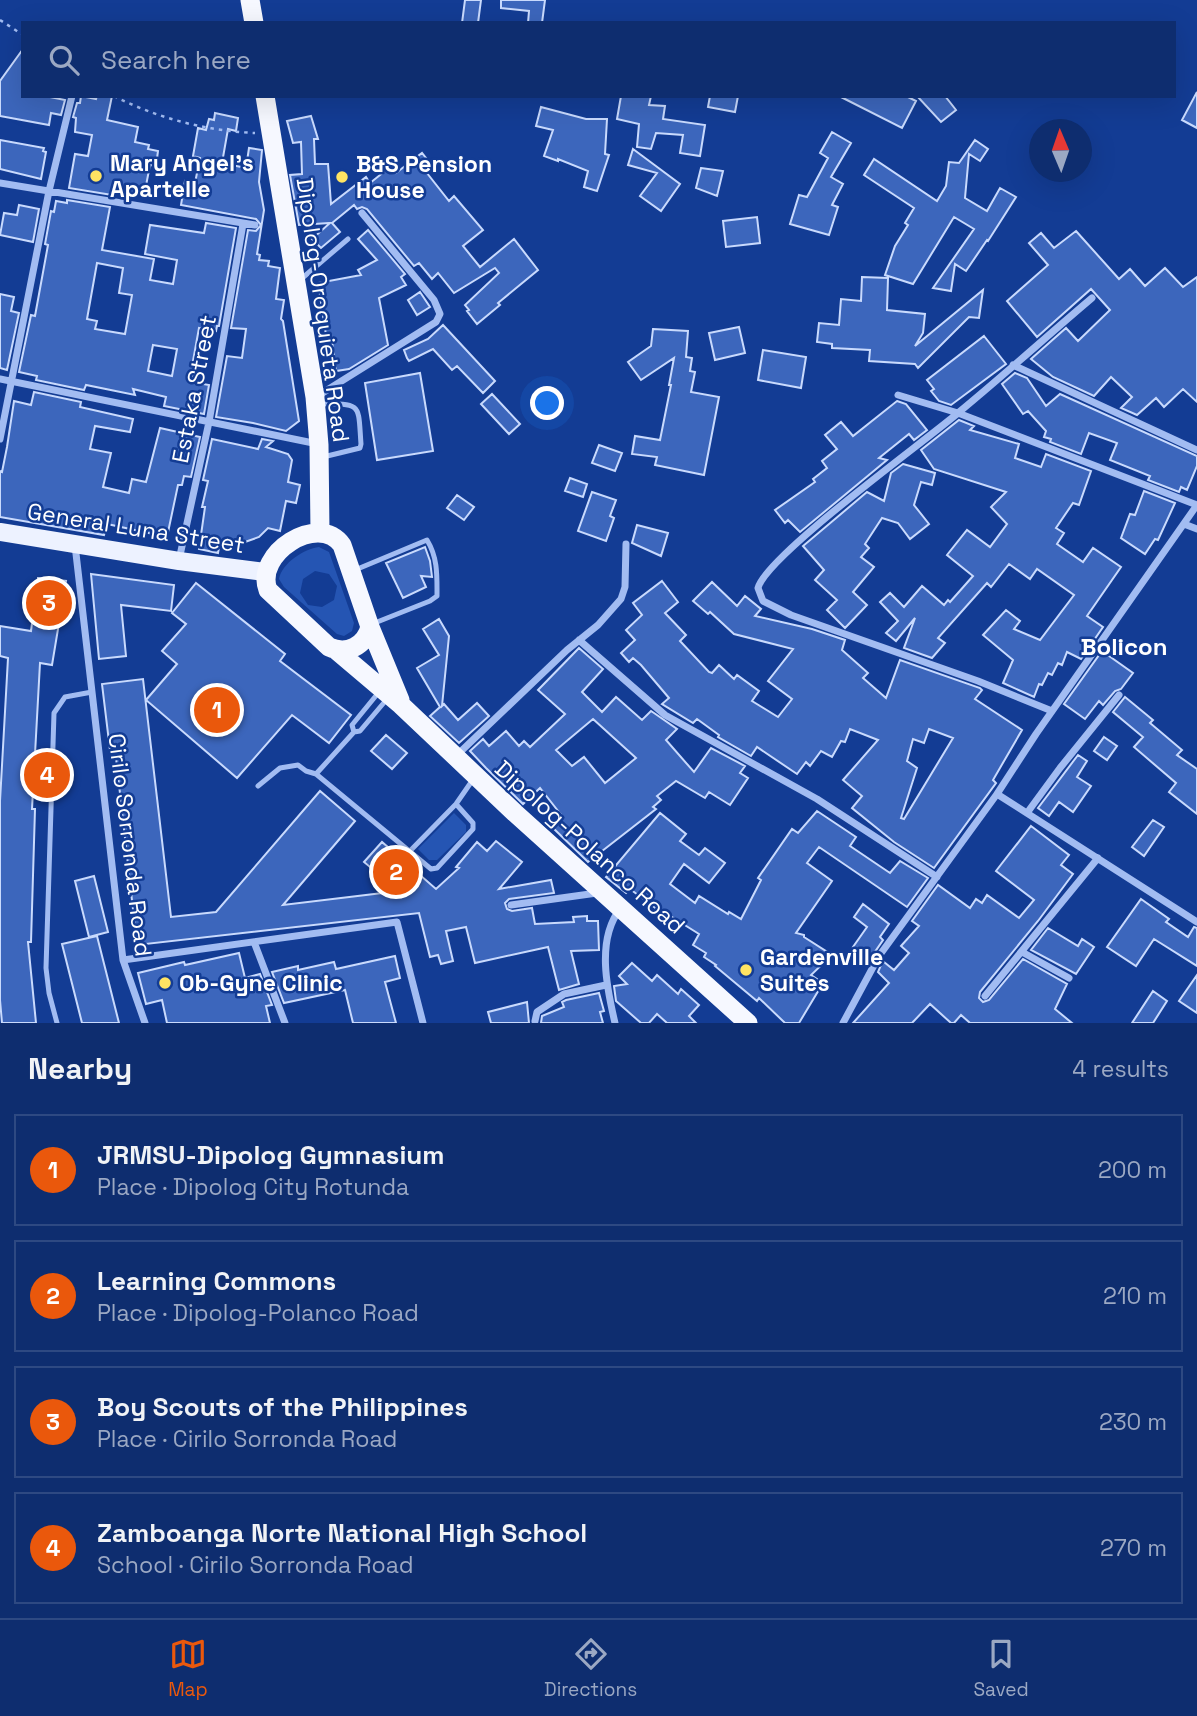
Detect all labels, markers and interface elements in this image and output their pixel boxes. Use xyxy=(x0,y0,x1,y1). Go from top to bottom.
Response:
search box xyxy=(21,21,1176,98)
icon: search xyxy=(45,41,83,79)
text: Search here xyxy=(101,43,251,77)
north arrow xyxy=(1029,119,1092,182)
place label: Mary Angel's Apartelle xyxy=(110,148,254,204)
place label: B&S Pension House xyxy=(356,149,492,205)
marker: Mary Angel's Apartelle xyxy=(88,168,104,184)
marker: B&S Pension House xyxy=(334,169,350,185)
street label: Dipolog-Oroquieta Road xyxy=(290,176,356,444)
street label: Estaka Street xyxy=(165,312,223,466)
your location xyxy=(530,386,564,420)
street label: General Luna Street xyxy=(25,496,247,560)
pin: 3 xyxy=(26,577,72,629)
district label: Bolicon xyxy=(1081,631,1167,662)
pin: 1 xyxy=(194,684,240,736)
street label: Cirilo Sorronda Road xyxy=(101,732,159,958)
pin: 4 xyxy=(24,749,70,801)
street label: Dipolog-Polanco Road xyxy=(489,754,691,940)
pin: 2 xyxy=(373,846,419,898)
place label: Gardenville Suites xyxy=(760,942,883,998)
marker: Gardenville Suites xyxy=(738,962,754,978)
place label: Ob-Gyne Clinic xyxy=(179,968,343,998)
marker: Ob-Gyne Clinic xyxy=(157,975,173,991)
text: Nearby xyxy=(28,1049,132,1088)
text: 4 results xyxy=(1072,1054,1169,1084)
text: JRMSU-Dipolog Gymnasium xyxy=(97,1138,445,1172)
text: 1 xyxy=(48,1155,58,1185)
text: 200 m xyxy=(1098,1155,1167,1185)
text: Place · Dipolog City Rotunda xyxy=(97,1172,409,1202)
text: Learning Commons xyxy=(97,1264,336,1298)
text: 2 xyxy=(46,1281,60,1311)
text: 210 m xyxy=(1103,1281,1167,1311)
text: Place · Dipolog-Polanco Road xyxy=(97,1298,419,1328)
text: Boy Scouts of the Philippines xyxy=(97,1390,468,1424)
text: 3 xyxy=(46,1407,60,1437)
text: 230 m xyxy=(1099,1407,1167,1437)
text: Place · Cirilo Sorronda Road xyxy=(97,1424,397,1454)
text: Zamboanga Norte National High School xyxy=(97,1516,587,1550)
text: 4 xyxy=(46,1533,60,1563)
text: 270 m xyxy=(1100,1533,1167,1563)
text: School · Cirilo Sorronda Road xyxy=(97,1550,414,1580)
tab: Map xyxy=(168,1635,208,1702)
tab: Directions xyxy=(544,1635,637,1702)
tab: Saved xyxy=(973,1635,1029,1702)

